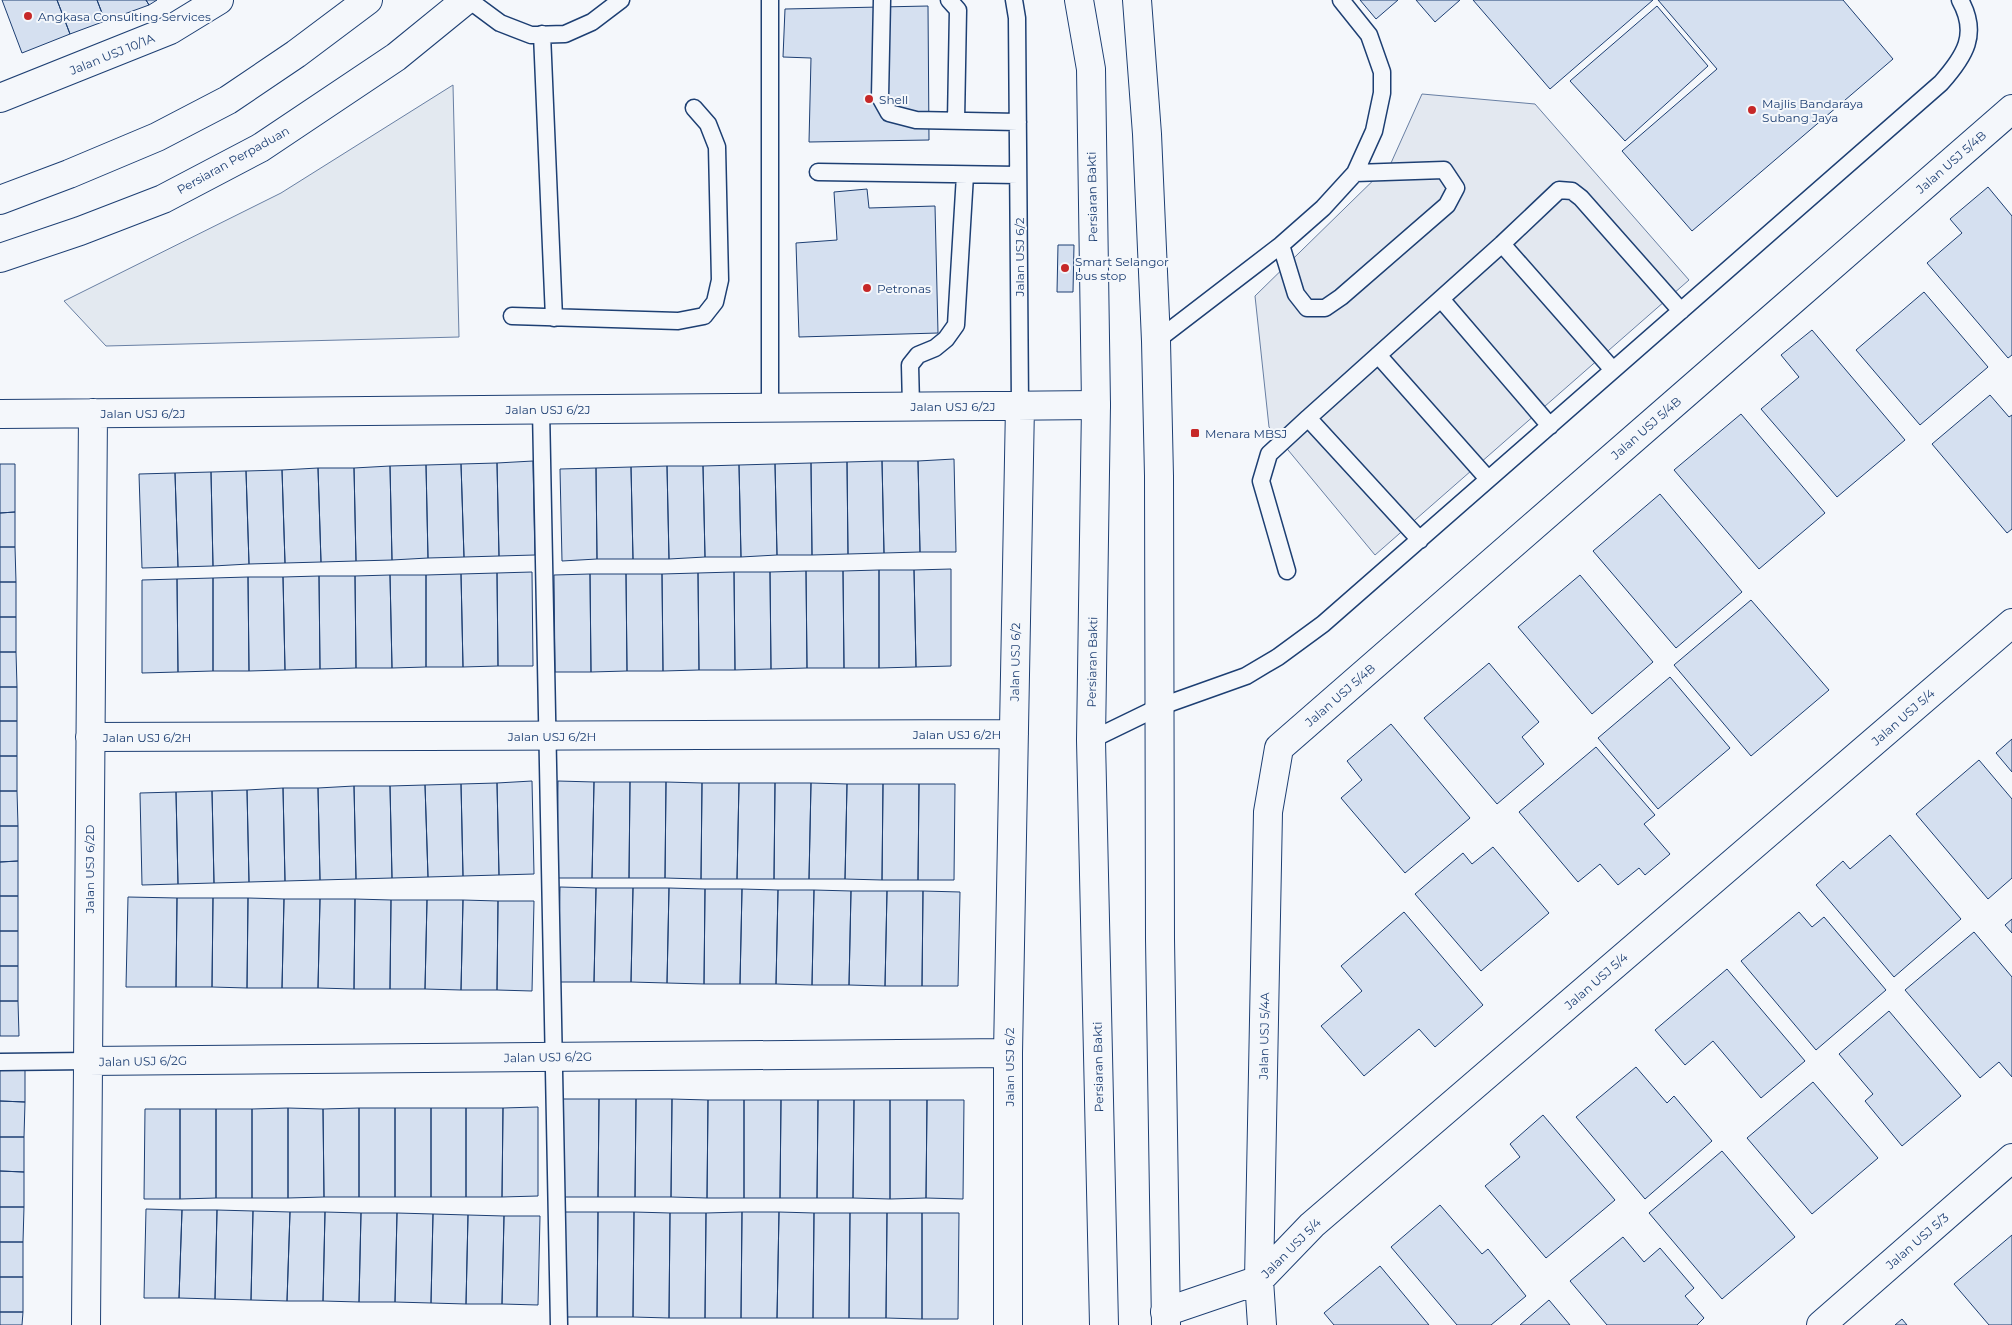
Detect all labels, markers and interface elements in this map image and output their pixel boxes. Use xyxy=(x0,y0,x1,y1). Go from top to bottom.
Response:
place label: Angkasa Consulting Services xyxy=(38,9,211,24)
marker: Angkasa Consulting Services xyxy=(22,10,34,22)
street label: Jalan USJ 10/1A xyxy=(67,30,157,78)
place label: Shell xyxy=(879,92,908,107)
marker: Shell xyxy=(863,93,875,105)
place label: Majlis Bandaraya Subang Jaya xyxy=(1762,96,1863,125)
marker: Majlis Bandaraya Subang Jaya xyxy=(1746,104,1758,116)
street label: Persiaran Perpaduan xyxy=(174,123,292,197)
street label: Jalan USJ 5/4B xyxy=(1912,128,1989,197)
street label: Persiaran Bakti xyxy=(1084,152,1100,242)
street label: Jalan USJ 6/2 xyxy=(1012,217,1027,297)
place label: Smart Selangor bus stop xyxy=(1075,254,1169,283)
marker: Smart Selangor bus stop xyxy=(1059,262,1071,274)
place label: Petronas xyxy=(877,281,931,296)
marker: Petronas xyxy=(861,282,873,294)
street label: Jalan USJ 5/4B xyxy=(1607,394,1684,463)
street label: Jalan USJ 6/2J xyxy=(909,399,996,414)
street label: Jalan USJ 6/2J xyxy=(504,402,591,417)
street label: Jalan USJ 6/2J xyxy=(99,406,186,421)
place label: Menara MBSJ xyxy=(1205,426,1287,441)
marker: Menara MBSJ xyxy=(1189,427,1201,439)
street label: Persiaran Bakti xyxy=(1084,617,1100,707)
street label: Jalan USJ 6/2 xyxy=(1007,622,1023,703)
street label: Jalan USJ 5/4B xyxy=(1301,661,1378,730)
street label: Jalan USJ 5/4 xyxy=(1868,686,1938,749)
street label: Jalan USJ 6/2H xyxy=(912,727,1001,742)
street label: Jalan USJ 6/2H xyxy=(507,729,596,744)
street label: Jalan USJ 6/2H xyxy=(102,730,191,745)
street label: Jalan USJ 6/2D xyxy=(82,824,97,914)
street label: Jalan USJ 5/4 xyxy=(1561,950,1631,1013)
street label: Jalan USJ 5/4A xyxy=(1256,992,1272,1081)
street label: Persiaran Bakti xyxy=(1090,1022,1106,1112)
street label: Jalan USJ 6/2 xyxy=(1002,1027,1017,1107)
street label: Jalan USJ 6/2G xyxy=(503,1049,592,1065)
street label: Jalan USJ 6/2G xyxy=(98,1053,187,1069)
street label: Jalan USJ 5/3 xyxy=(1882,1210,1952,1273)
street label: Jalan USJ 5/4 xyxy=(1257,1215,1324,1282)

